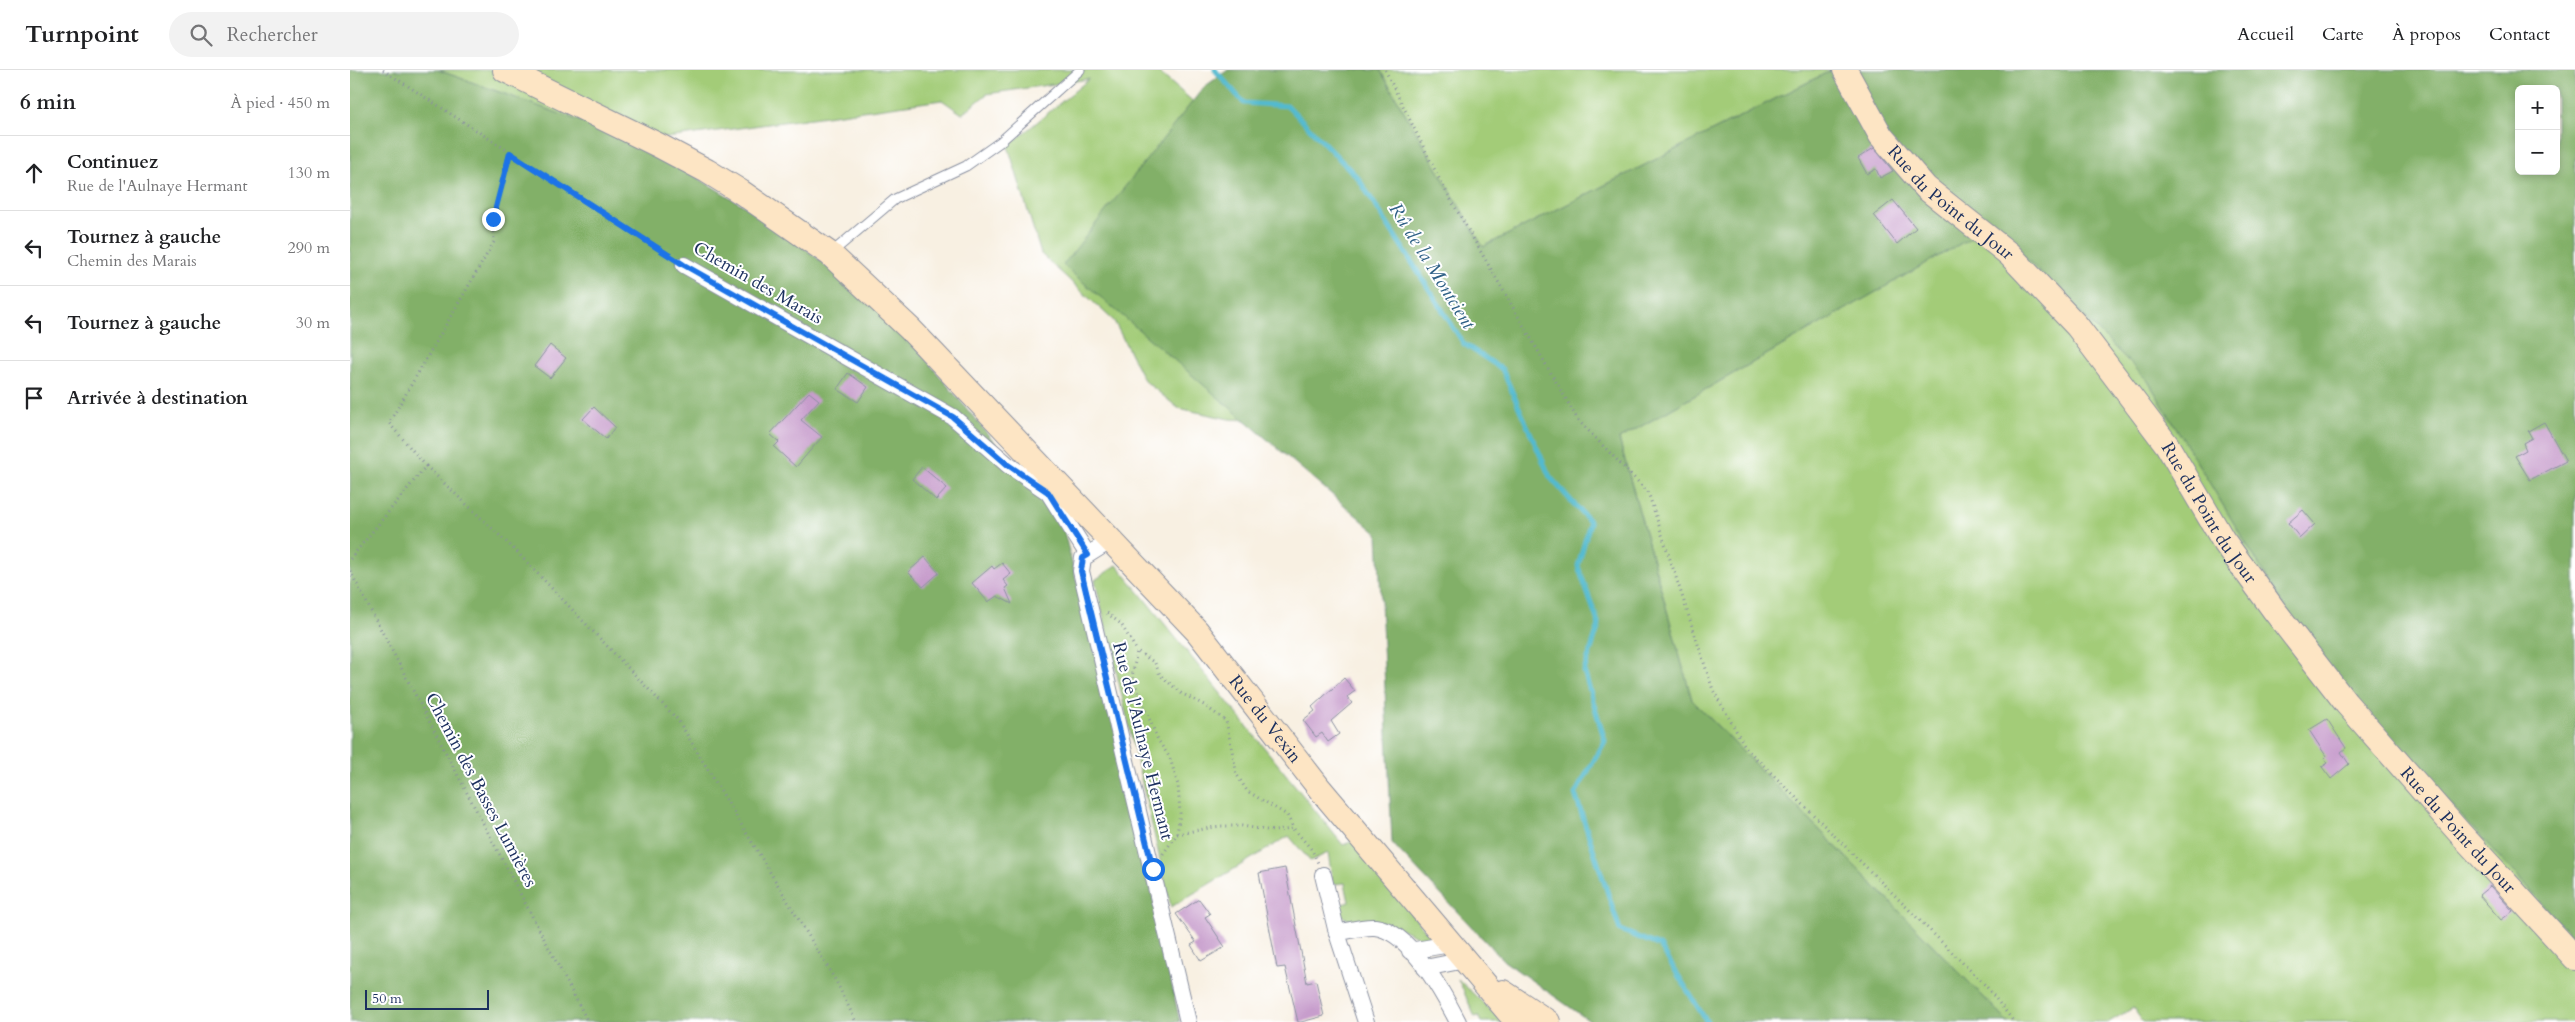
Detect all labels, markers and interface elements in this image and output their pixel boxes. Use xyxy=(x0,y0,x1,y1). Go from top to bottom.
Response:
search box xyxy=(169,12,519,57)
text: Turnpoint xyxy=(25,18,139,51)
icon: search xyxy=(187,21,215,49)
text: Rechercher xyxy=(227,22,318,48)
text: Accueil xyxy=(2237,22,2294,47)
text: Carte xyxy=(2322,22,2364,47)
text: À propos xyxy=(2392,22,2461,47)
text: Contact xyxy=(2489,22,2550,47)
map controls xyxy=(2515,85,2560,175)
button: + xyxy=(2515,85,2560,130)
text: 6 min xyxy=(20,88,76,117)
text: À pied · 450 m xyxy=(230,92,330,114)
button: − xyxy=(2515,130,2560,175)
street label: Rue du Point du Jour xyxy=(1882,140,2021,265)
text: Continuez xyxy=(67,149,158,175)
icon: ahead xyxy=(20,159,48,187)
text: 130 m xyxy=(288,162,330,184)
text: Rue de l'Aulnaye Hermant xyxy=(67,175,248,197)
water label: Rû de la Montcient xyxy=(1383,198,1482,335)
route end xyxy=(482,208,505,231)
text: Tournez à gauche xyxy=(67,224,221,250)
icon: left xyxy=(20,234,48,262)
street label: Chemin des Marais xyxy=(689,236,827,330)
text: 290 m xyxy=(288,237,330,259)
text: Chemin des Marais xyxy=(67,250,197,272)
icon: left xyxy=(20,309,48,337)
text: Tournez à gauche xyxy=(67,310,221,336)
text: 30 m xyxy=(296,312,330,334)
icon: arrive xyxy=(20,384,48,412)
text: Arrivée à destination xyxy=(67,385,248,411)
street label: Rue du Point du Jour xyxy=(2155,437,2263,589)
street label: Rue de l'Aulnaye Hermant xyxy=(1106,639,1180,843)
street label: Rue du Vexin xyxy=(1223,670,1308,769)
street label: Chemin des Basses Lumières xyxy=(419,688,543,892)
street label: Rue du Point du Jour xyxy=(2395,761,2522,899)
route start xyxy=(1142,858,1165,881)
scale bar xyxy=(365,987,489,1010)
text: 50 m xyxy=(372,989,402,1008)

